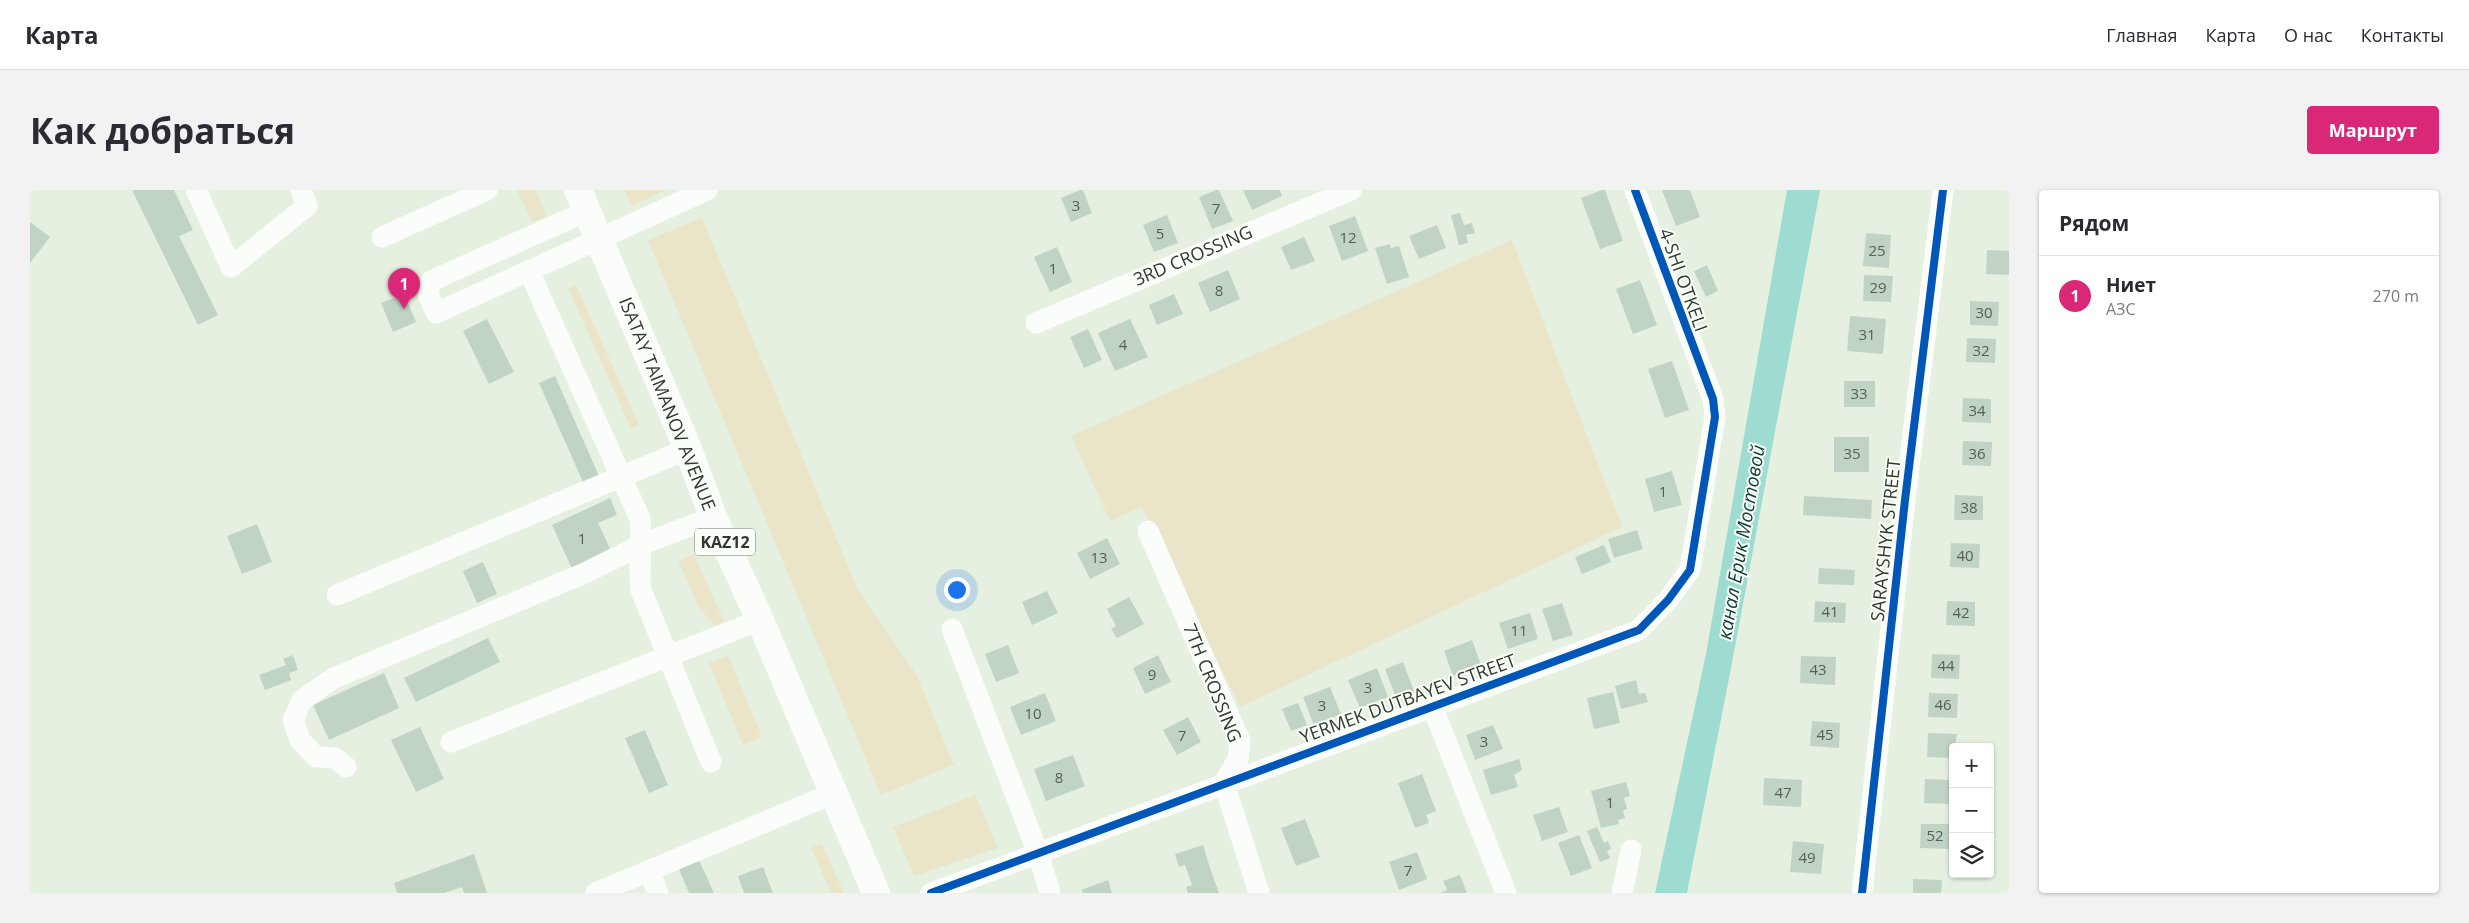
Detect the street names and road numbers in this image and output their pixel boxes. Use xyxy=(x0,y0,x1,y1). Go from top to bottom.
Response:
street label: 3RD CROSSING xyxy=(1129,219,1256,291)
street label: 4-SHI OTKELI xyxy=(1654,225,1714,335)
street label: ISATAY TAIMANOV AVENUE xyxy=(614,293,722,514)
street label: SARAYSHYK STREET xyxy=(1865,457,1905,622)
road number: KAZ12 xyxy=(695,528,755,556)
street label: 7TH CROSSING xyxy=(1178,621,1246,745)
street label: YERMEK DUTBAYEV STREET xyxy=(1296,648,1519,748)

